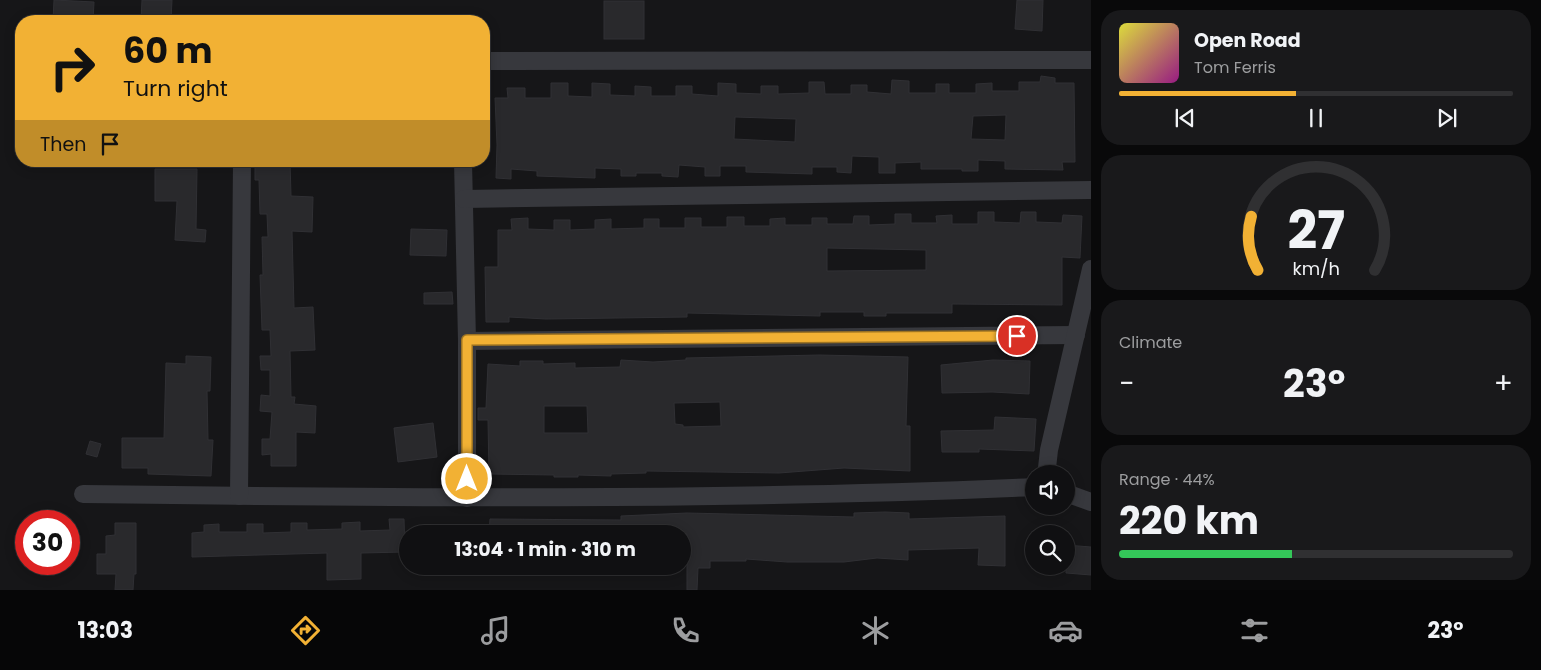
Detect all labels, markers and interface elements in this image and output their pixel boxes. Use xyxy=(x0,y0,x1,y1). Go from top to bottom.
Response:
text: 60 m xyxy=(123,26,213,75)
text: Open Road xyxy=(1194,27,1301,54)
icon: right xyxy=(40,35,105,100)
text: Tom Ferris xyxy=(1194,56,1276,79)
text: Turn right xyxy=(123,73,228,104)
icon: previous xyxy=(1171,104,1199,132)
icon: pause xyxy=(1302,104,1330,132)
icon: next xyxy=(1433,104,1461,132)
icon: arrive xyxy=(96,130,124,158)
text: Then xyxy=(40,131,86,158)
text: 27 xyxy=(1287,194,1345,267)
text: km/h xyxy=(1292,256,1340,281)
pin xyxy=(996,315,1038,357)
icon: arrive xyxy=(1003,322,1031,350)
text: Climate xyxy=(1119,331,1182,354)
text: 23° xyxy=(1283,357,1345,410)
text: − xyxy=(1119,364,1134,403)
text: + xyxy=(1494,364,1513,403)
position arrow xyxy=(440,452,492,504)
map controls xyxy=(1025,465,1075,575)
button: sound xyxy=(1025,465,1075,515)
text: Range · 44% xyxy=(1119,468,1215,491)
text: 220 km xyxy=(1119,494,1259,547)
speed limit sign: 30 xyxy=(15,510,80,575)
button: search xyxy=(1025,525,1075,575)
text: 13:04 · 1 min · 310 m xyxy=(454,536,636,563)
icon: directions xyxy=(288,613,323,648)
icon: music xyxy=(478,613,513,648)
icon: phone xyxy=(668,613,703,648)
icon: climate xyxy=(858,613,893,648)
icon: car xyxy=(1048,613,1083,648)
icon: filters xyxy=(1237,613,1272,648)
text: 13:03 xyxy=(77,615,133,646)
text: 23° xyxy=(1427,615,1463,646)

